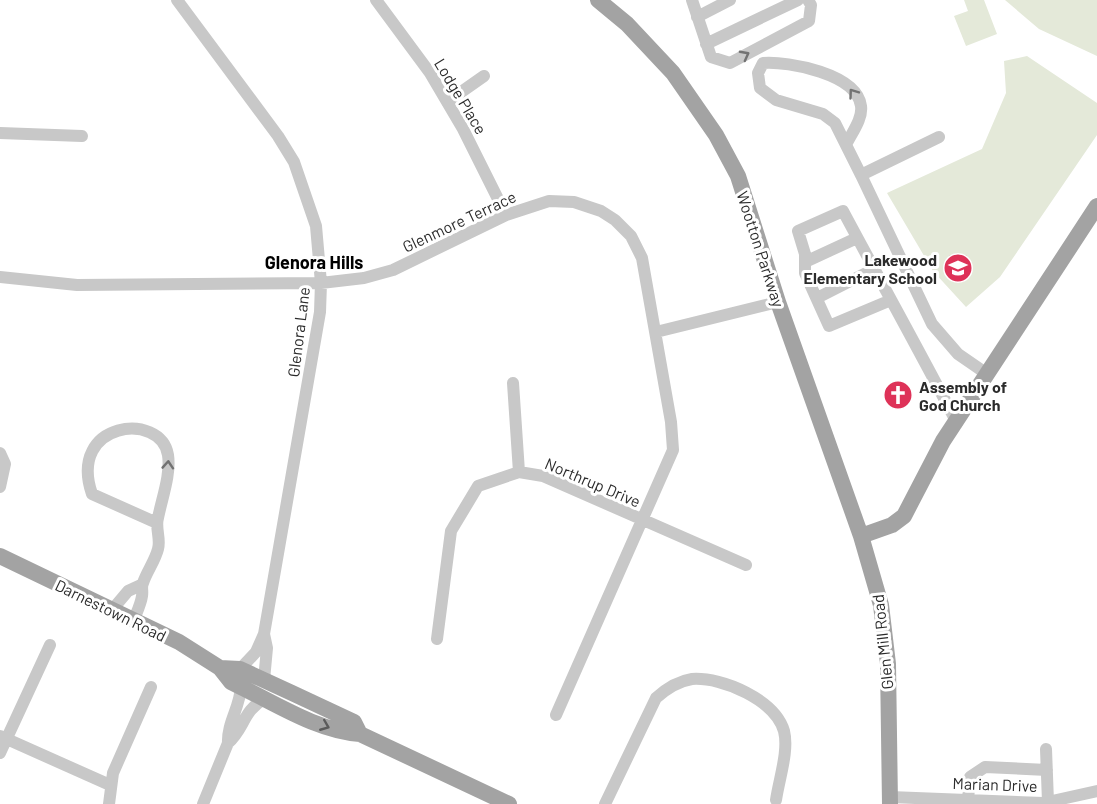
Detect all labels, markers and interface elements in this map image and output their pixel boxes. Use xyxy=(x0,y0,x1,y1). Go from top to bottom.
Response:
one-way arrow xyxy=(739,51,749,62)
street label: Lodge Place xyxy=(431,55,491,137)
one-way arrow xyxy=(849,89,860,100)
street label: Glenmore Terrace xyxy=(399,186,519,256)
street label: Wootton Parkway xyxy=(733,189,789,310)
place label: Lakewood Elementary School xyxy=(804,250,937,287)
district label: Glenora Hills xyxy=(265,251,363,273)
school or university icon: Lakewood Elementary School xyxy=(942,252,974,284)
street label: Glenora Lane xyxy=(283,286,313,378)
place label: Assembly of God Church xyxy=(919,377,1007,414)
church icon: Assembly of God Church xyxy=(882,379,914,411)
street label: Northrup Drive xyxy=(542,453,644,511)
one-way arrow xyxy=(161,461,174,470)
street label: Darnestown Road xyxy=(52,575,170,645)
street label: Glen Mill Road xyxy=(868,594,896,690)
one-way arrow xyxy=(318,719,329,731)
street label: Marian Drive xyxy=(952,773,1038,795)

